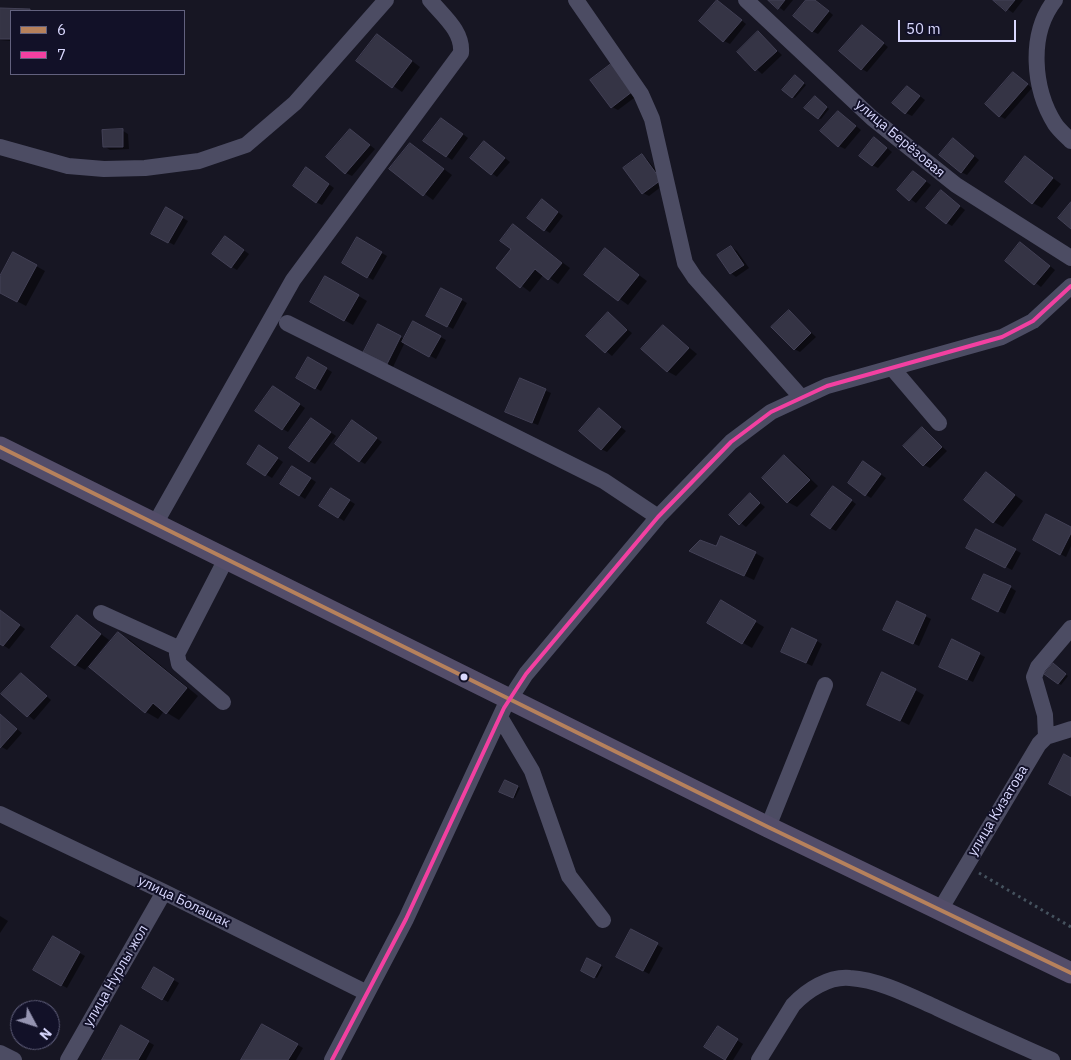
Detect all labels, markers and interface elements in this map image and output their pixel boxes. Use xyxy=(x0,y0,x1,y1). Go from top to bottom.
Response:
legend xyxy=(10,10,185,75)
scale bar xyxy=(901,10,1018,42)
text: 50 m xyxy=(906,19,941,38)
text: 6 xyxy=(57,20,66,39)
text: 7 xyxy=(57,45,66,64)
street label: улица Берёзовая xyxy=(852,97,948,181)
unlabelled marker xyxy=(459,672,469,682)
street label: улица Кизатова xyxy=(964,762,1032,860)
street label: улица Болашак xyxy=(135,872,233,932)
street label: улица Нурлы жол xyxy=(80,922,152,1030)
north arrow xyxy=(10,1000,60,1050)
text: N xyxy=(36,1024,56,1044)

